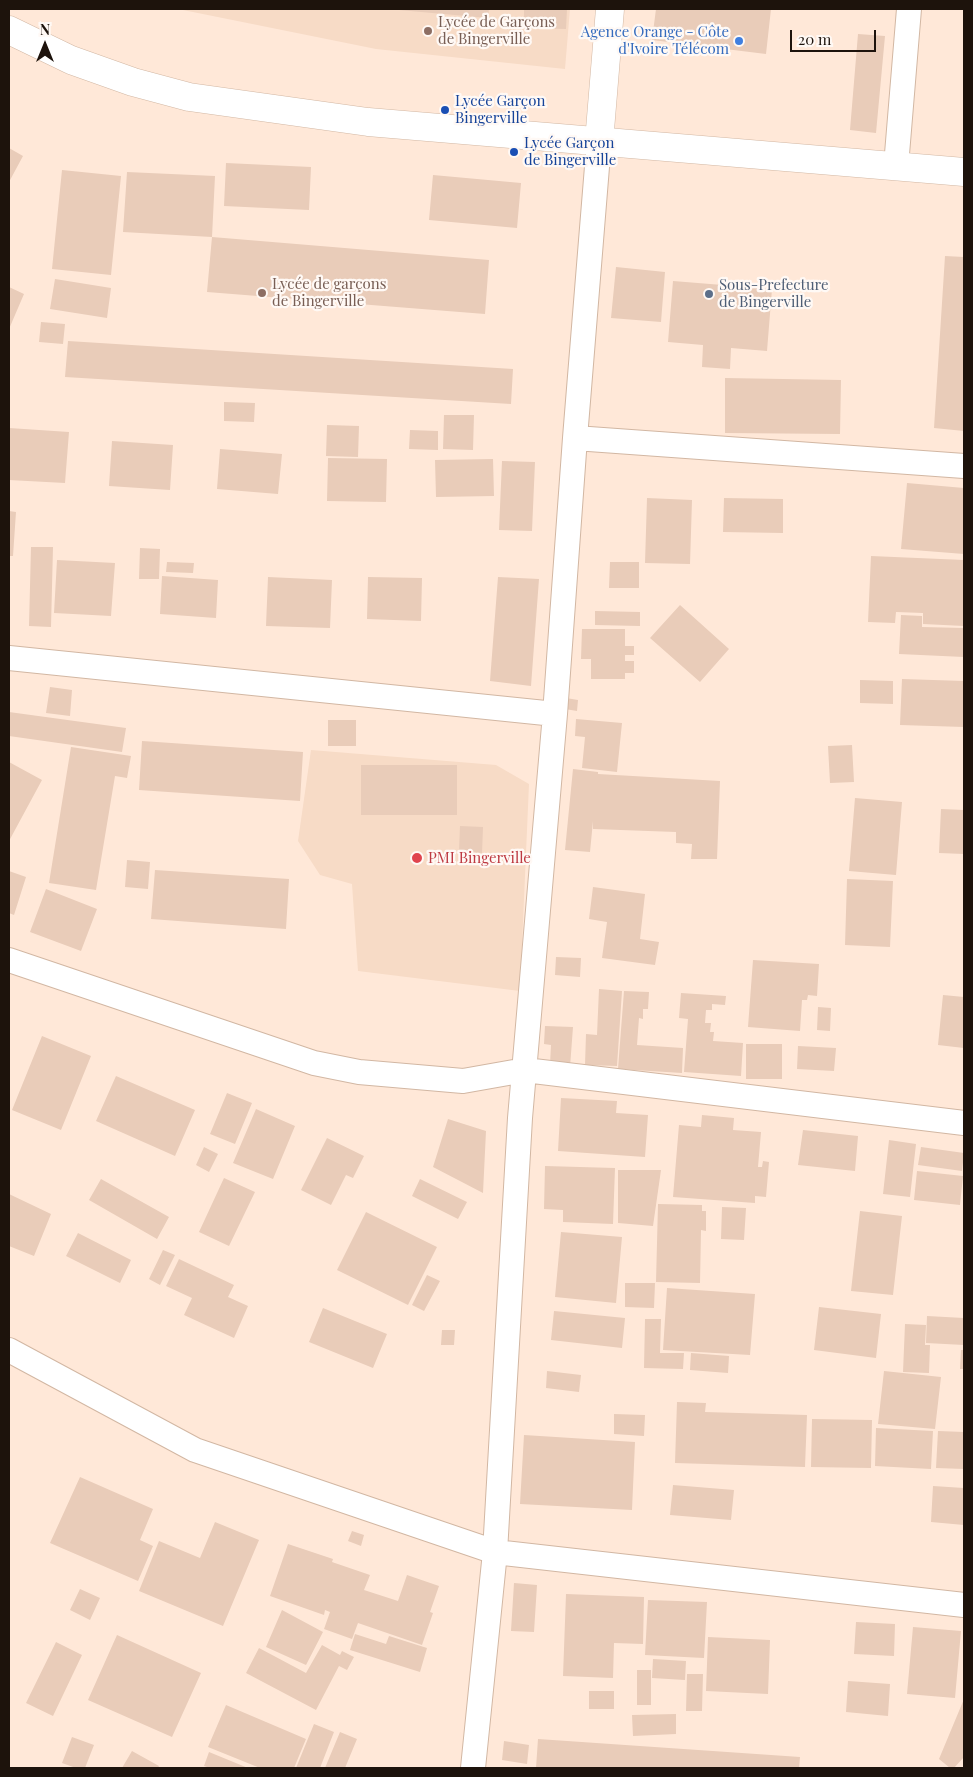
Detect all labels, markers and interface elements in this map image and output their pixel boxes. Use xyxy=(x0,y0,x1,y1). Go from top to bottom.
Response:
place label: Lycée de Garçons de Bingerville xyxy=(438,13,555,48)
north arrow xyxy=(20,20,70,70)
text: N xyxy=(40,20,50,39)
scale bar xyxy=(793,20,879,52)
place label: Agence Orange - Côte d'Ivoire Télécom xyxy=(581,23,729,58)
marker: Lycée de Garçons de Bingerville xyxy=(422,25,434,37)
text: 20 m xyxy=(798,29,831,49)
marker: Agence Orange - Côte d'Ivoire Télécom xyxy=(733,35,745,47)
place label: Lycée Garçon Bingerville xyxy=(455,92,545,127)
marker: Lycée Garçon Bingerville xyxy=(439,104,451,116)
place label: Lycée Garçon de Bingerville xyxy=(524,134,616,169)
marker: Lycée Garçon de Bingerville xyxy=(508,146,520,158)
place label: Lycée de garçons de Bingerville xyxy=(272,275,386,310)
place label: Sous-Prefecture de Bingerville xyxy=(719,276,829,311)
marker: Lycée de garçons de Bingerville xyxy=(256,287,268,299)
marker: Sous-Prefecture de Bingerville xyxy=(703,288,715,300)
place label: PMI Bingerville xyxy=(428,849,531,867)
marker: PMI Bingerville xyxy=(410,851,424,865)

